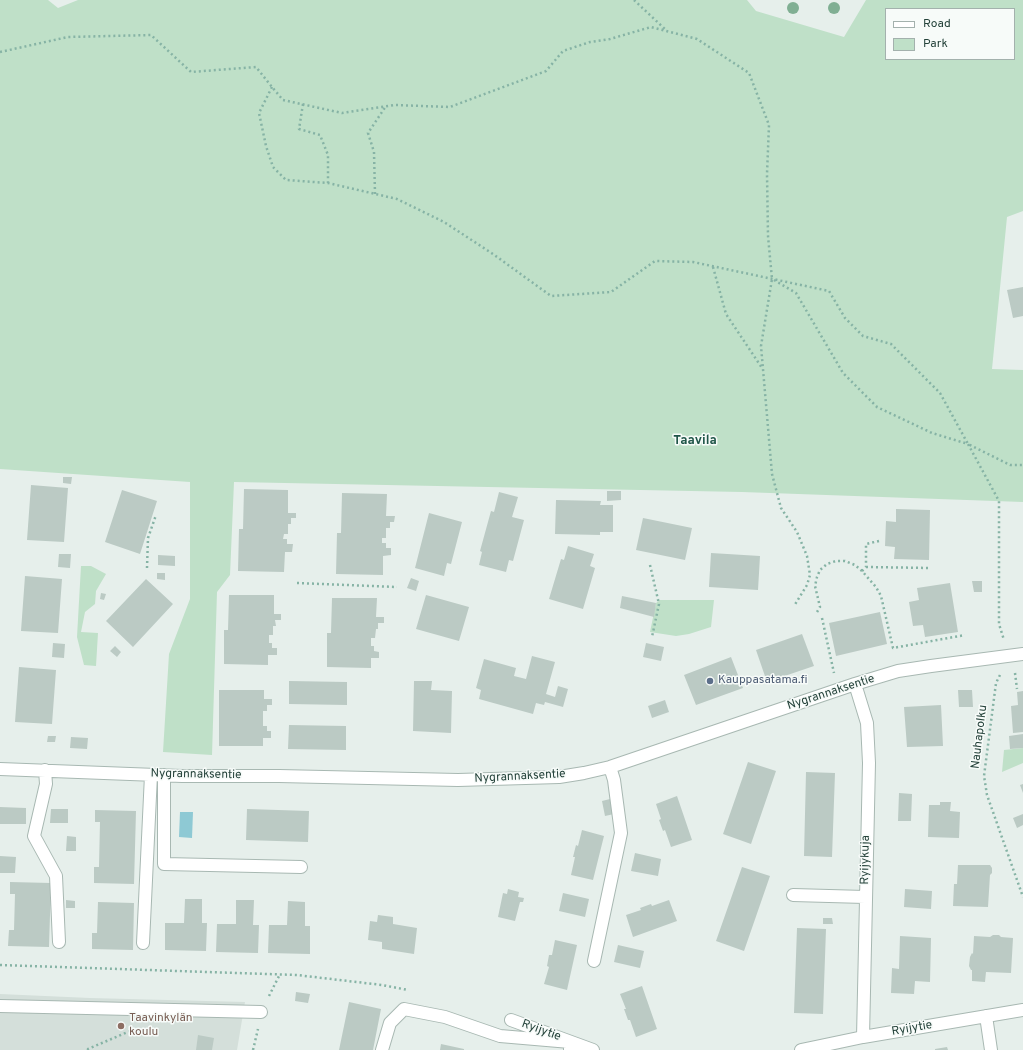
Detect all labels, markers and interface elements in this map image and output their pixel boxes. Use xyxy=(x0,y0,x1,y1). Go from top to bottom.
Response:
legend xyxy=(885,8,1015,60)
text: Road xyxy=(923,16,951,32)
text: Park xyxy=(923,36,948,52)
district label: Taavila xyxy=(673,433,717,449)
street label: Nygrannaksentie xyxy=(785,672,877,714)
place label: Kauppasatama.fi xyxy=(718,674,808,688)
marker: Kauppasatama.fi xyxy=(705,676,715,686)
street label: Nauhapolku xyxy=(969,704,991,770)
street label: Nygrannaksentie xyxy=(150,767,242,783)
street label: Nygrannaksentie xyxy=(474,767,566,787)
street label: Ryijykuja xyxy=(858,835,874,885)
place label: Taavinkylän koulu xyxy=(129,1012,193,1040)
street label: Ryijytie xyxy=(519,1017,563,1045)
street label: Ryijytie xyxy=(891,1018,933,1040)
marker: Taavinkylän koulu xyxy=(116,1021,126,1031)

